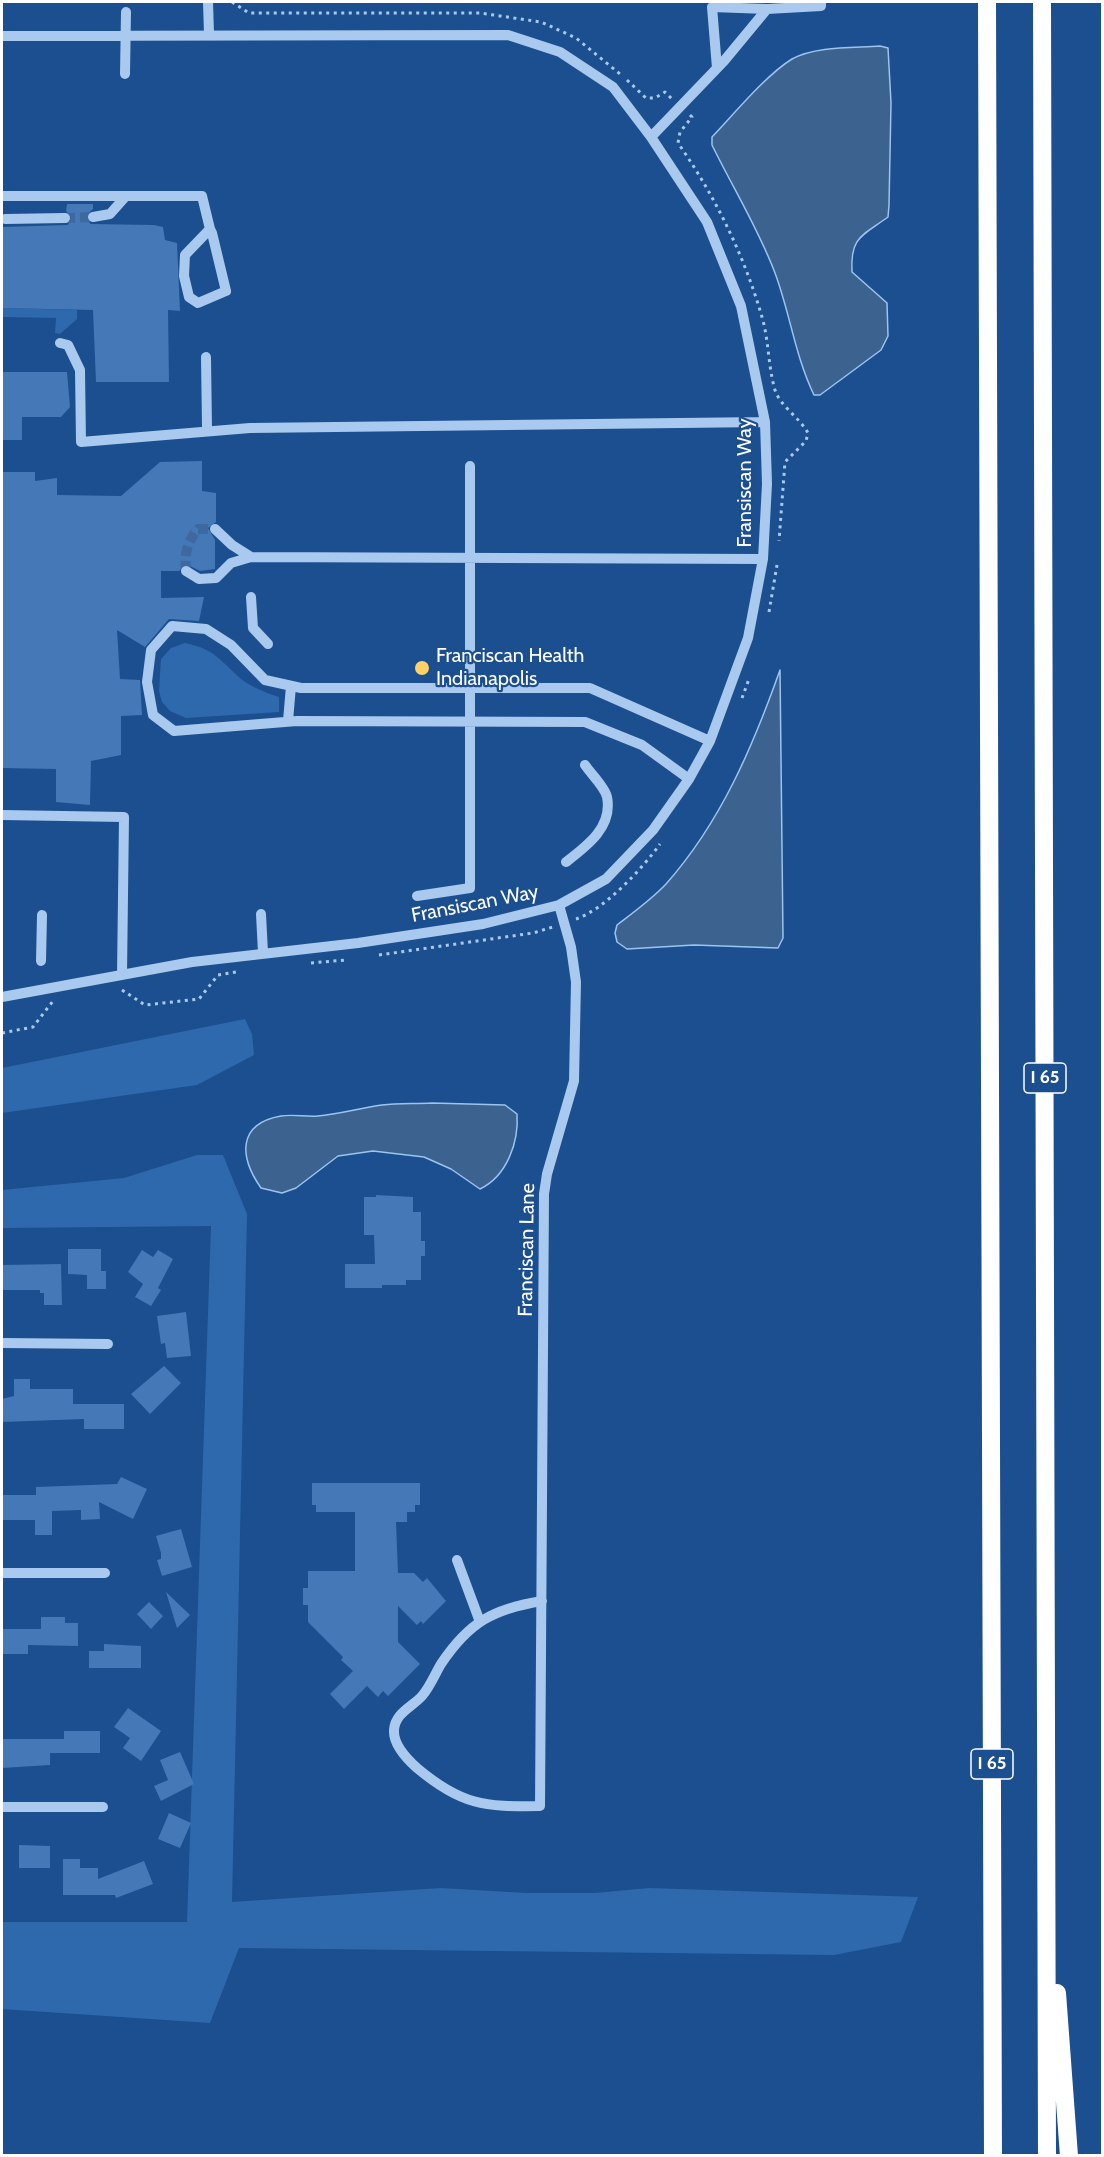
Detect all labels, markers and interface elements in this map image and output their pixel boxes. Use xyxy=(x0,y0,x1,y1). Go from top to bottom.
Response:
street label: Fransiscan Way xyxy=(733,418,757,548)
place label: Franciscan Health Indianapolis xyxy=(436,644,584,691)
marker: Franciscan Health Indianapolis xyxy=(413,659,431,677)
street label: Fransiscan Way xyxy=(409,880,541,928)
road number: I 65 xyxy=(1024,1063,1066,1093)
street label: Franciscan Lane xyxy=(514,1183,540,1317)
road number: I 65 xyxy=(971,1749,1013,1779)

